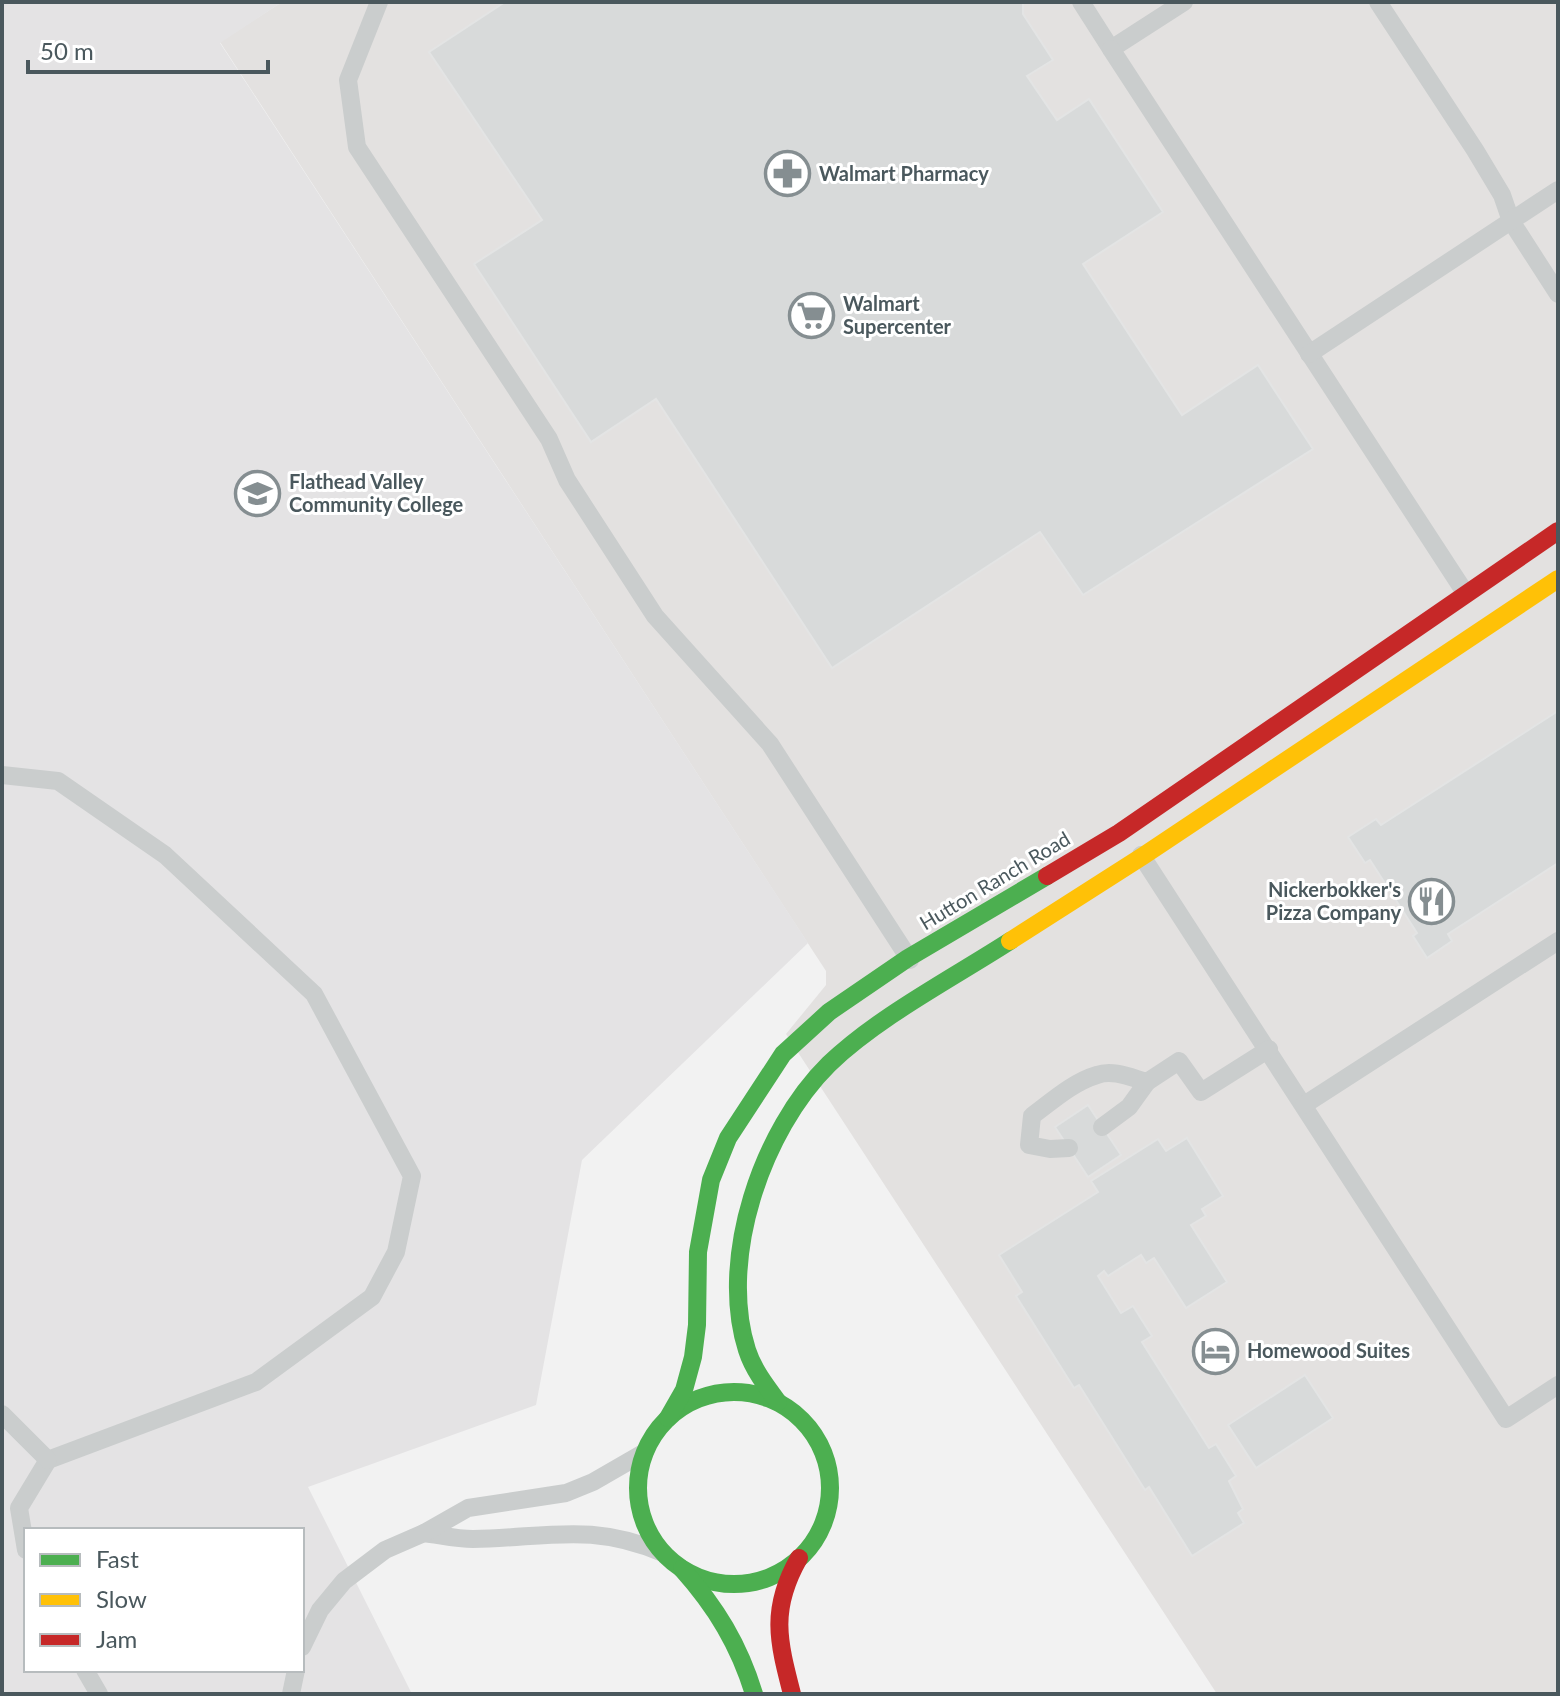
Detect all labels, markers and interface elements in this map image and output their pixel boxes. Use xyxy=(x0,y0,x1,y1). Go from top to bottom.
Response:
scale bar xyxy=(28,24,268,74)
text: 50 m xyxy=(40,36,94,65)
pharmacy icon: Walmart Pharmacy xyxy=(764,150,812,198)
place label: Walmart Pharmacy xyxy=(819,161,989,185)
supermarket icon: Walmart Supercenter xyxy=(788,291,836,339)
place label: Walmart Supercenter xyxy=(843,291,952,338)
school or university icon: Flathead Valley Community College xyxy=(234,469,282,517)
place label: Flathead Valley Community College xyxy=(289,469,464,516)
street label: Hutton Ranch Road xyxy=(915,826,1074,935)
place label: Nickerbokker's Pizza Company xyxy=(1266,877,1401,924)
restaurant icon: Nickerbokker's Pizza Company xyxy=(1408,877,1456,925)
hotel icon: Homewood Suites xyxy=(1192,1327,1240,1375)
place label: Homewood Suites xyxy=(1247,1338,1410,1362)
legend xyxy=(24,1528,304,1672)
text: Fast xyxy=(96,1544,139,1573)
text: Slow xyxy=(96,1584,147,1613)
text: Jam xyxy=(96,1624,137,1653)

